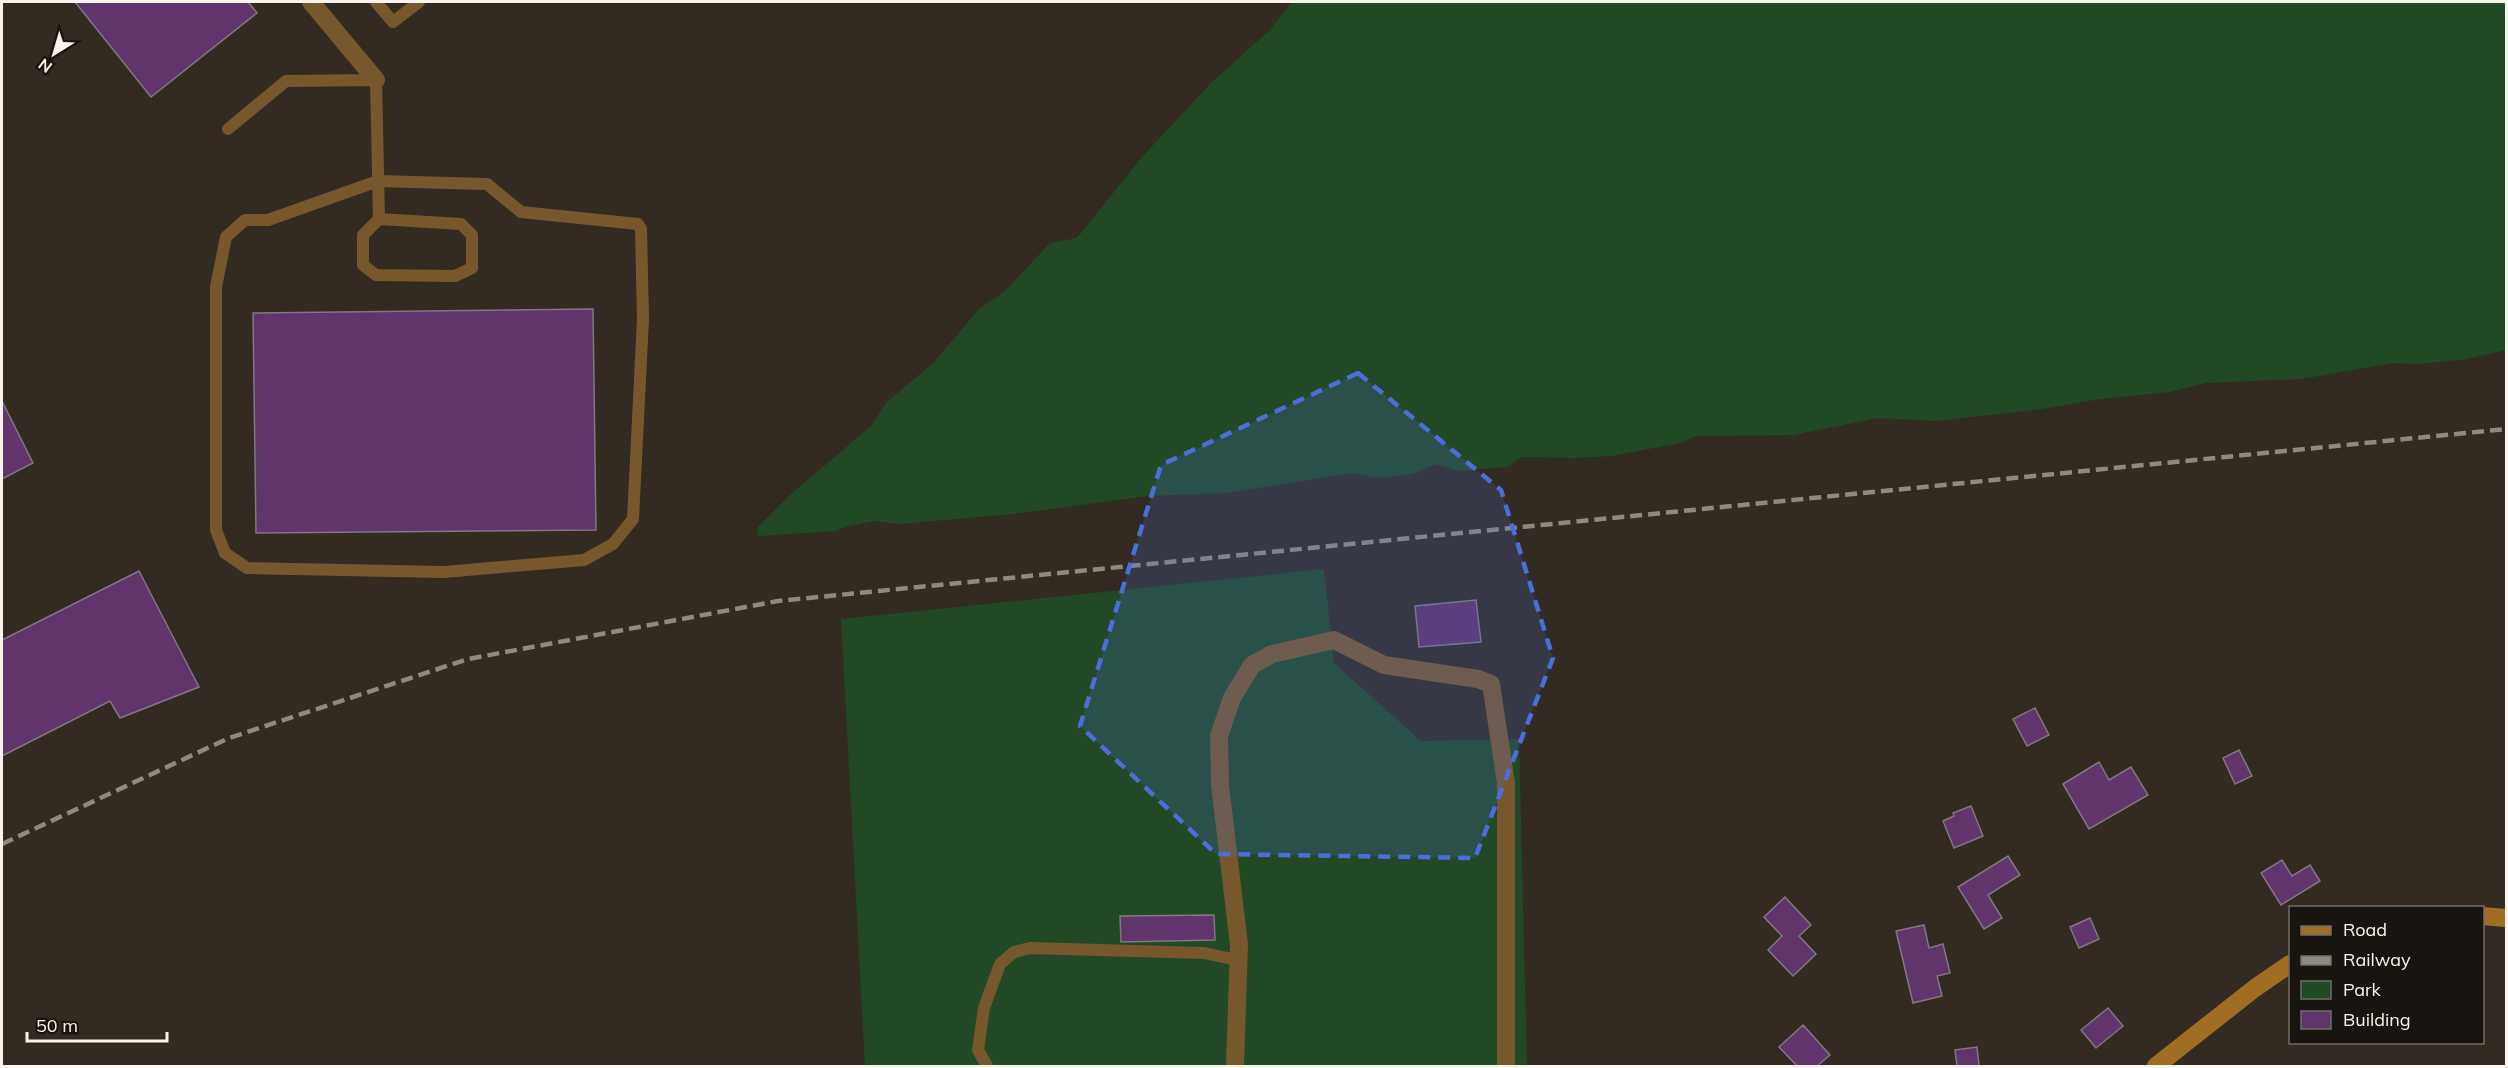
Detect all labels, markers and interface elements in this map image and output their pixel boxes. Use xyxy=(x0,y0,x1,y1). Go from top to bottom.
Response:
north arrow xyxy=(24,24,84,84)
text: N xyxy=(34,54,56,78)
legend xyxy=(2289,906,2484,1044)
text: Road xyxy=(2343,918,2387,941)
text: Railway xyxy=(2343,948,2411,971)
text: Park xyxy=(2343,978,2382,1001)
scale bar xyxy=(27,1005,166,1043)
text: Building xyxy=(2343,1008,2411,1031)
text: 50 m xyxy=(36,1014,78,1037)

